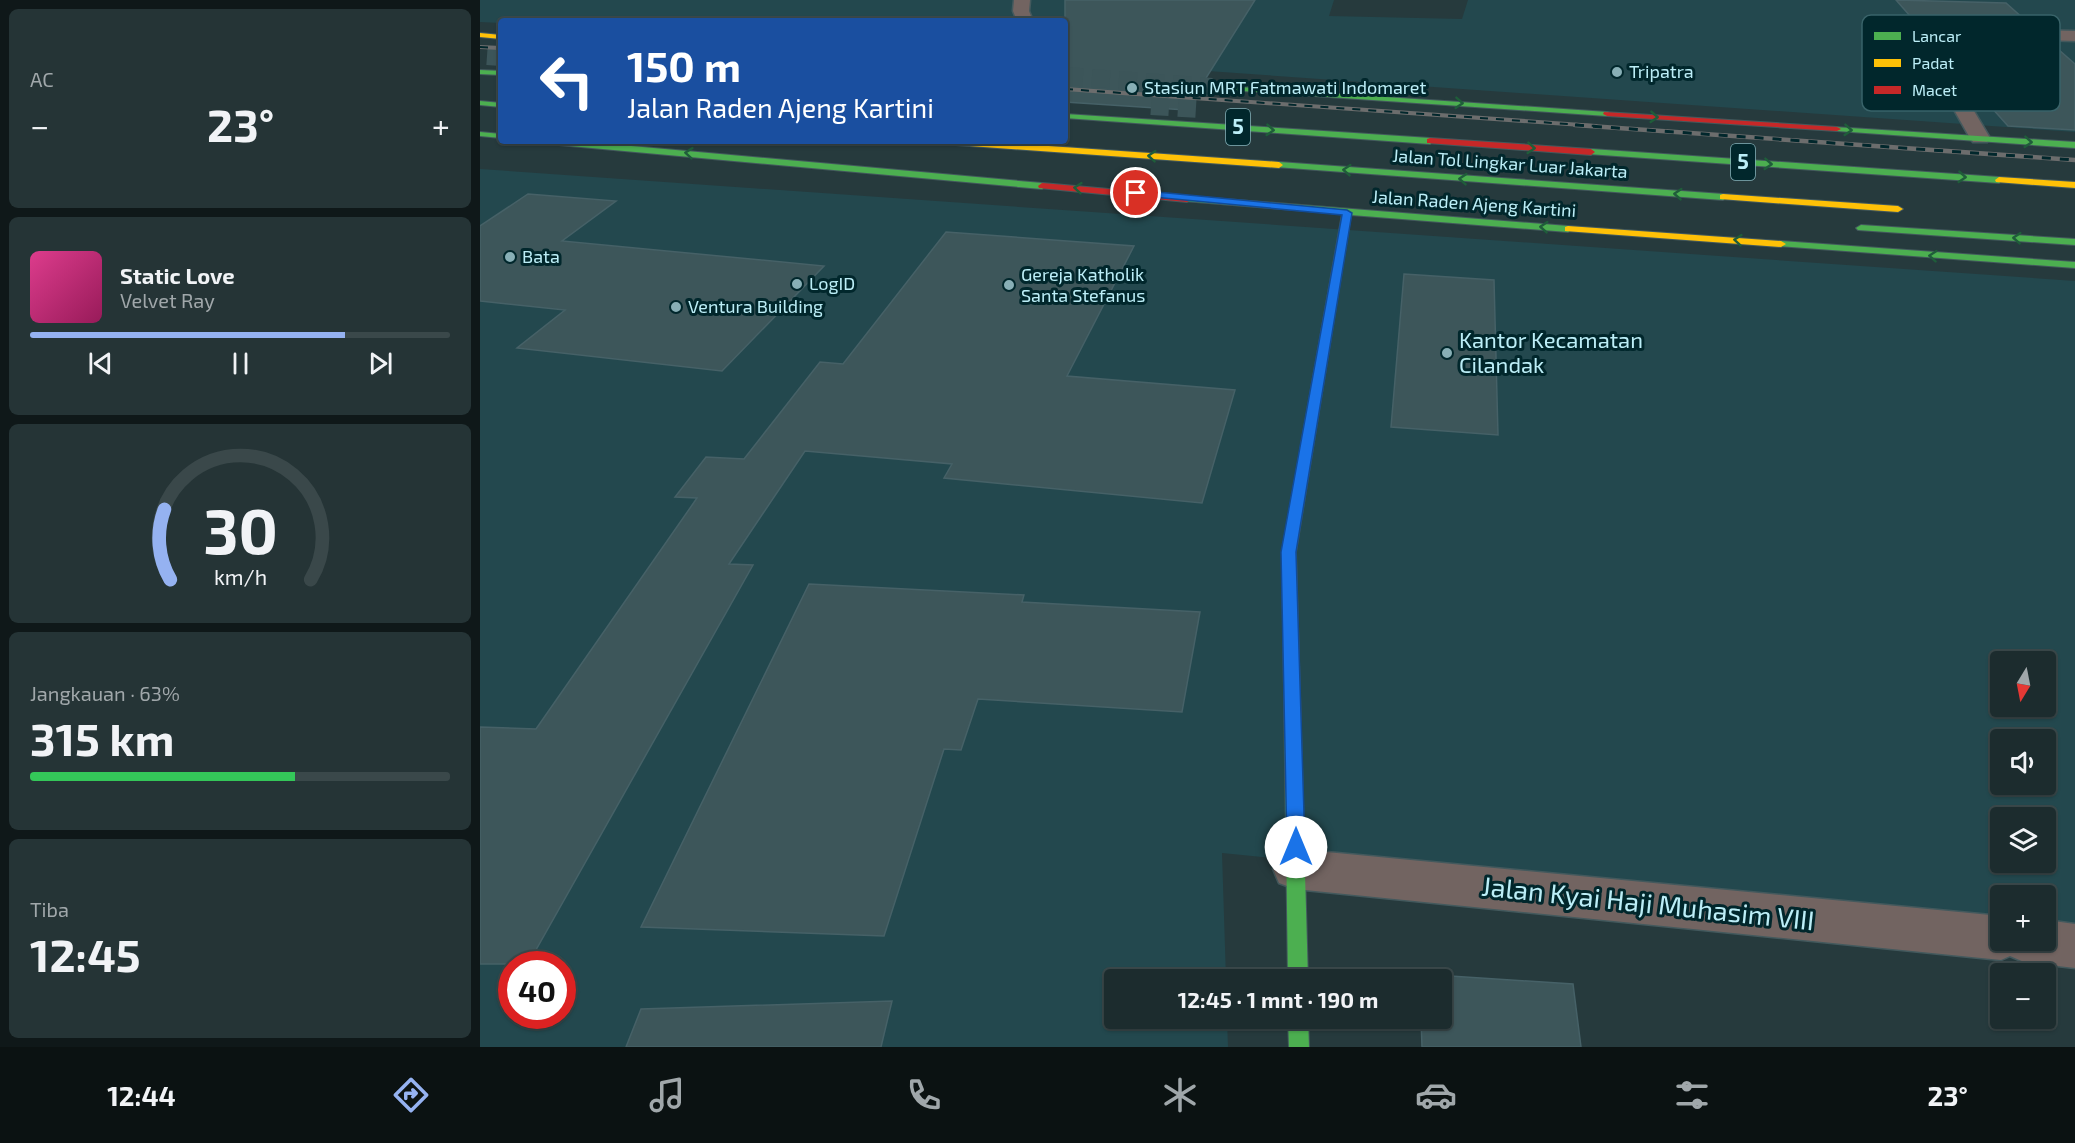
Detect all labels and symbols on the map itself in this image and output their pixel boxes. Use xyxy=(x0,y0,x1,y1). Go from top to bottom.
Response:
legend xyxy=(1862,15,2060,111)
text: Lancar xyxy=(1912,26,1962,45)
text: Padat xyxy=(1912,53,1954,72)
place label: Tripatra xyxy=(1629,60,1694,82)
marker: Tripatra xyxy=(1610,65,1624,79)
place label: Stasiun MRT Fatmawati Indomaret xyxy=(1144,76,1427,98)
text: Macet xyxy=(1912,80,1957,99)
marker: Stasiun MRT Fatmawati Indomaret xyxy=(1125,81,1139,95)
one-way arrow xyxy=(1455,97,1464,110)
road number: 5 xyxy=(1226,109,1250,145)
one-way arrow xyxy=(1649,110,1658,123)
one-way arrow xyxy=(1266,123,1275,136)
one-way arrow xyxy=(1844,123,1853,136)
one-way arrow xyxy=(2023,135,2032,148)
one-way arrow xyxy=(1527,141,1536,154)
street label: Jalan Tol Lingkar Luar Jakarta xyxy=(1392,144,1628,182)
road number: 5 xyxy=(1731,144,1755,180)
one-way arrow xyxy=(685,147,694,160)
one-way arrow xyxy=(1148,150,1157,163)
one-way arrow xyxy=(1763,157,1772,170)
one-way arrow xyxy=(1342,164,1351,177)
pin xyxy=(1110,167,1161,218)
one-way arrow xyxy=(1958,170,1967,183)
one-way arrow xyxy=(1458,172,1467,185)
one-way arrow xyxy=(1073,182,1082,195)
street label: Jalan Raden Ajeng Kartini xyxy=(1371,185,1577,221)
one-way arrow xyxy=(1674,187,1683,200)
one-way arrow xyxy=(1539,221,1548,234)
one-way arrow xyxy=(2012,232,2021,245)
one-way arrow xyxy=(1734,234,1743,247)
place label: Bata xyxy=(522,245,560,267)
marker: Bata xyxy=(503,250,517,264)
one-way arrow xyxy=(1928,250,1937,263)
place label: Gereja Katholik Santa Stefanus xyxy=(1021,263,1145,306)
place label: LogID xyxy=(809,272,855,294)
marker: LogID xyxy=(790,277,804,291)
marker: Gereja Katholik Santa Stefanus xyxy=(1002,278,1016,292)
place label: Ventura Building xyxy=(688,295,823,317)
marker: Ventura Building xyxy=(669,300,683,314)
place label: Kantor Kecamatan Cilandak xyxy=(1459,326,1643,377)
marker: Kantor Kecamatan Cilandak xyxy=(1440,346,1454,360)
north arrow xyxy=(1990,651,2056,717)
position arrow xyxy=(1264,815,1328,879)
street label: Jalan Kyai Haji Muhasim VIII xyxy=(1480,869,1816,936)
speed limit sign: 40 xyxy=(498,951,576,1029)

